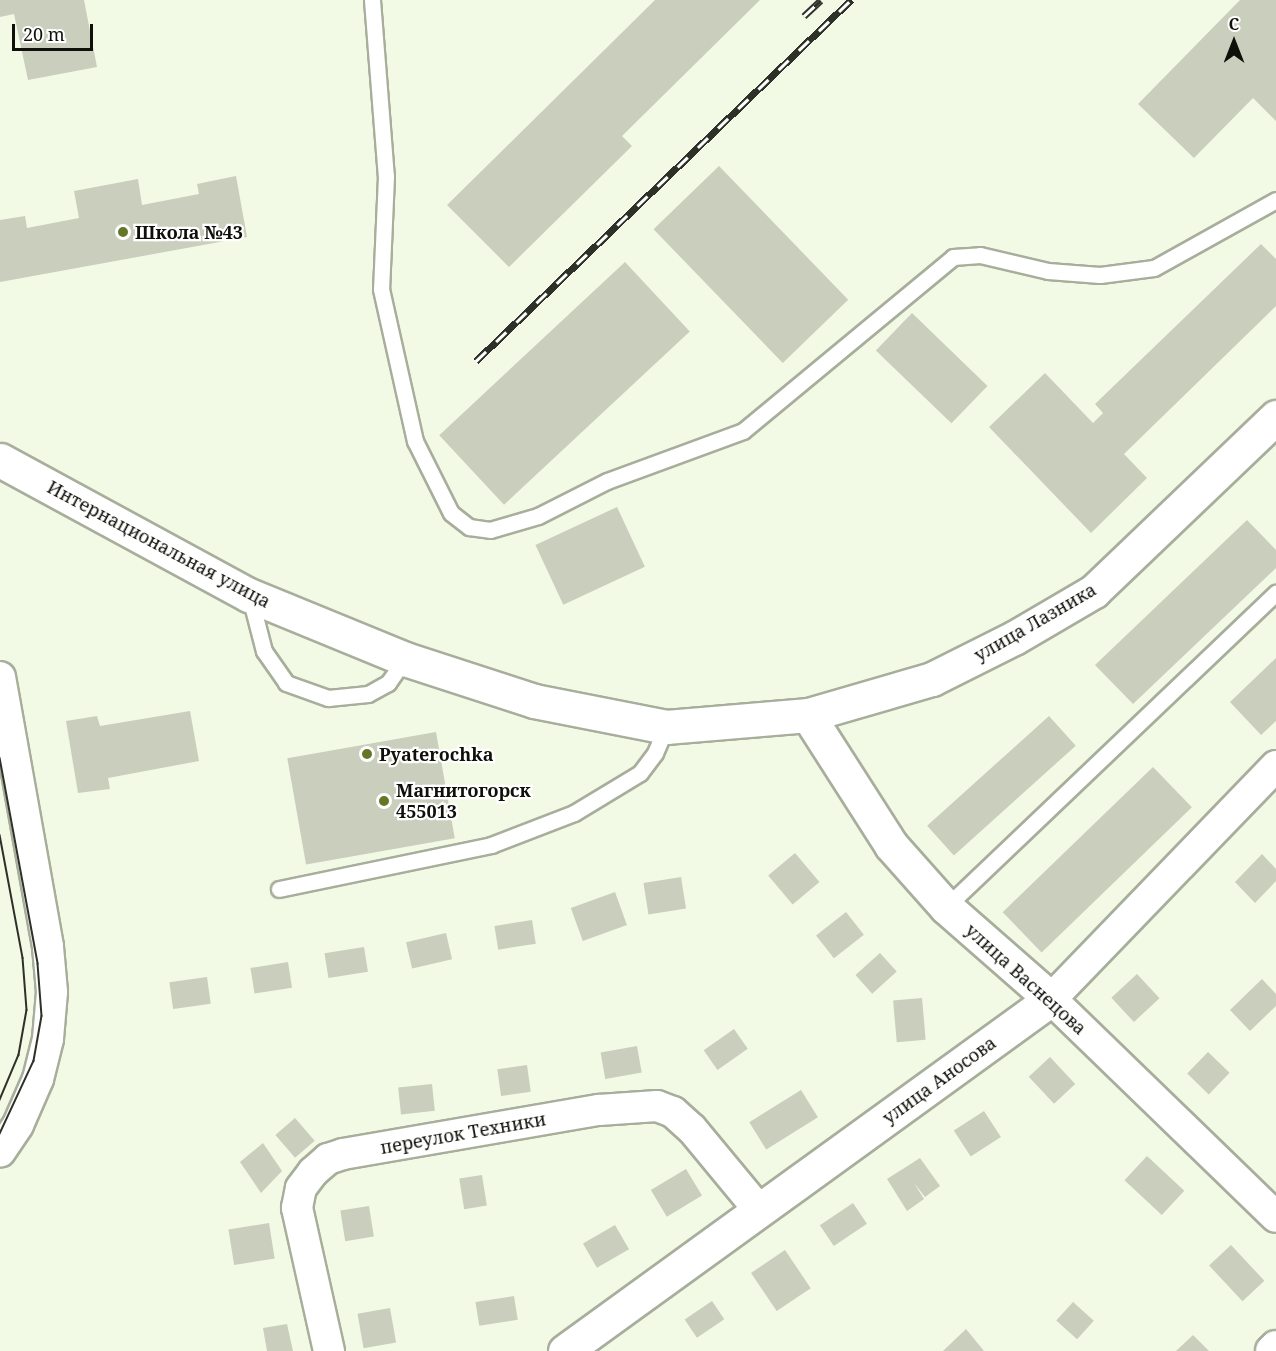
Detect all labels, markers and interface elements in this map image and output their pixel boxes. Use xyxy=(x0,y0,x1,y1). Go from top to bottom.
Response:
scale bar xyxy=(15,12,96,50)
north arrow xyxy=(1204,12,1264,72)
text: С xyxy=(1229,13,1239,35)
text: 20 m xyxy=(23,22,65,46)
place label: Школа №43 xyxy=(135,221,243,243)
marker: Школа №43 xyxy=(116,225,130,239)
street label: Интернациональная улица xyxy=(44,476,274,612)
street label: улица Лазника xyxy=(970,578,1100,666)
place label: Pyaterochka xyxy=(379,743,494,765)
marker: Pyaterochka xyxy=(360,747,374,761)
place label: Магнитогорск 455013 xyxy=(396,780,531,822)
marker: Магнитогорск 455013 xyxy=(377,794,391,808)
street label: улица Васнецова xyxy=(961,919,1091,1039)
street label: улица Аносова xyxy=(878,1032,1000,1128)
street label: переулок Техники xyxy=(378,1108,548,1158)

